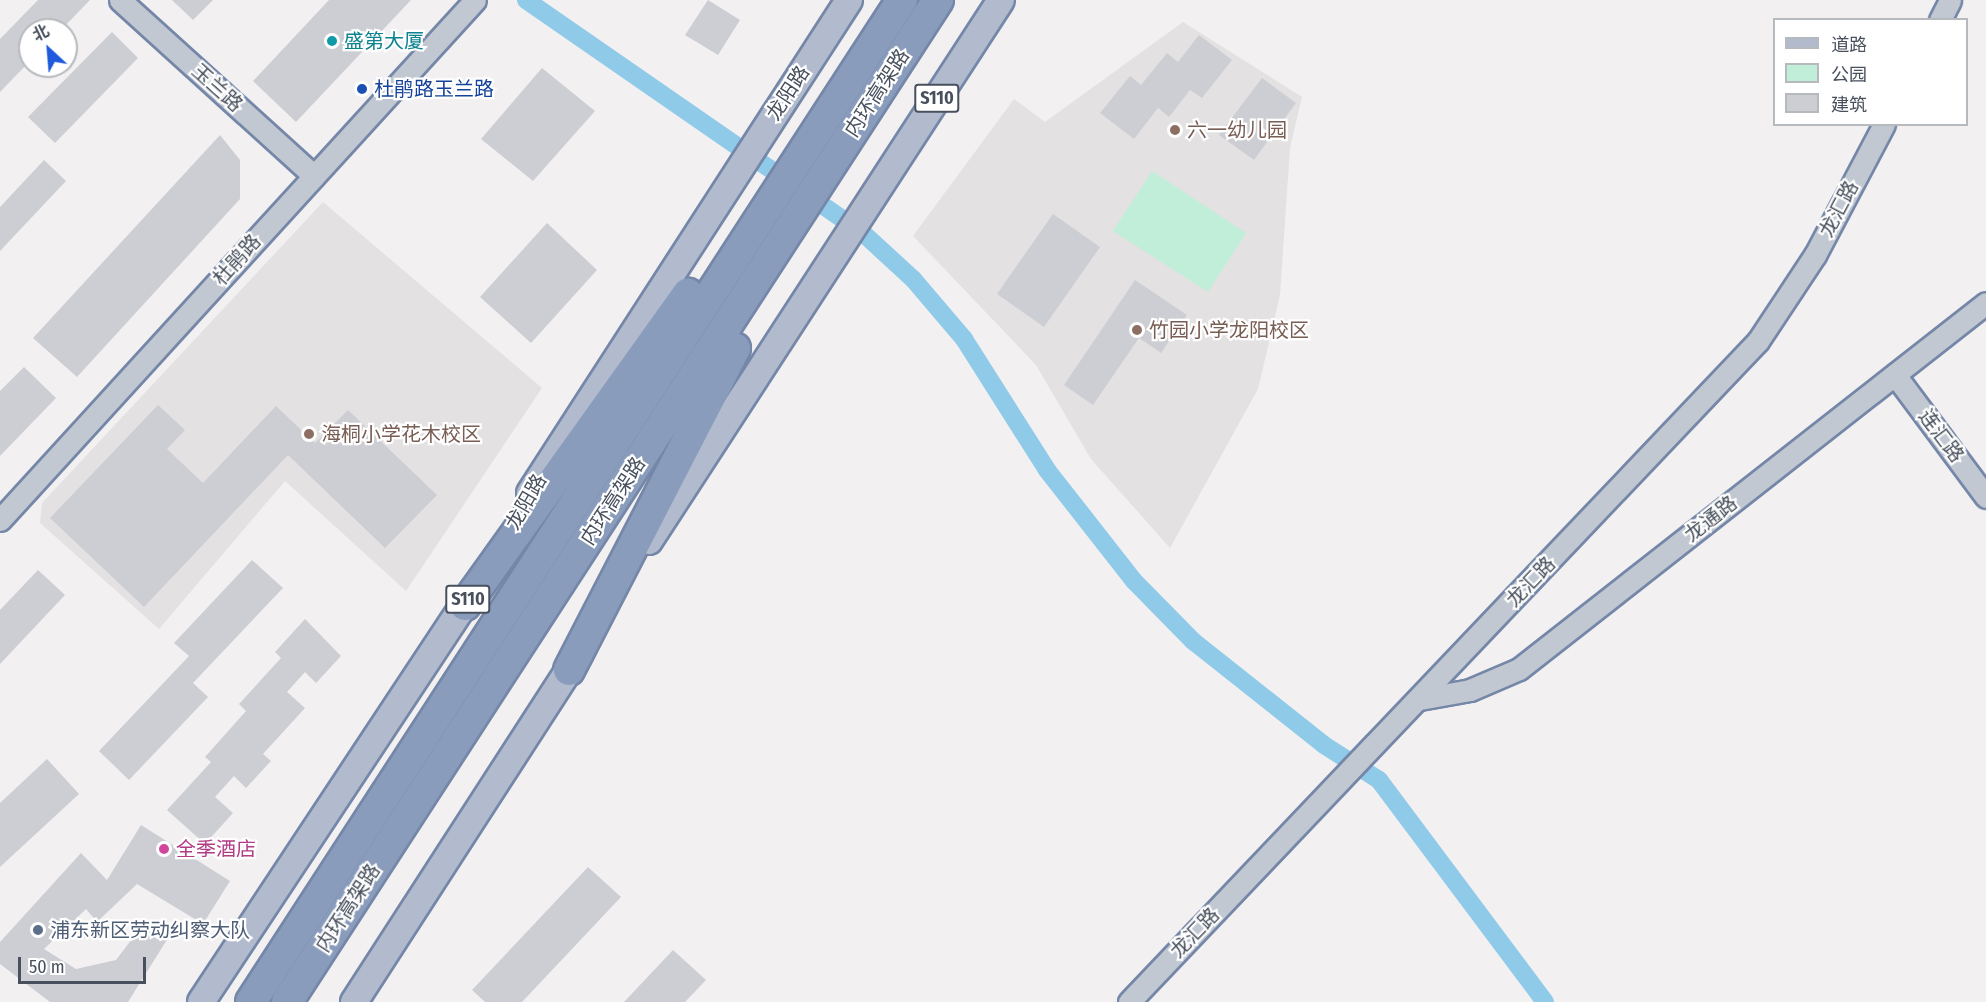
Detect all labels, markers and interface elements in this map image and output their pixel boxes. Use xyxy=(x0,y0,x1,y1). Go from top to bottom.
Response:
north arrow xyxy=(18,18,78,78)
legend xyxy=(1773,18,1968,126)
text: 北 xyxy=(29,21,52,45)
place label: 盛第大厦 xyxy=(344,29,424,53)
marker: 盛第大厦 xyxy=(325,34,339,48)
text: 道路 xyxy=(1831,34,1867,56)
street label: 内环高架路 xyxy=(840,45,914,141)
street label: 玉兰路 xyxy=(187,59,247,117)
street label: 龙阳路 xyxy=(762,61,814,125)
text: 公园 xyxy=(1831,64,1867,86)
place label: 杜鹃路玉兰路 xyxy=(374,77,494,101)
marker: 杜鹃路玉兰路 xyxy=(355,82,369,96)
road number: S110 xyxy=(913,83,961,113)
text: 建筑 xyxy=(1831,94,1867,116)
place label: 六一幼儿园 xyxy=(1187,118,1287,142)
marker: 六一幼儿园 xyxy=(1168,123,1182,137)
street label: 龙汇路 xyxy=(1814,177,1864,241)
street label: 杜鹃路 xyxy=(208,230,266,290)
place label: 竹园小学龙阳校区 xyxy=(1149,318,1309,342)
marker: 竹园小学龙阳校区 xyxy=(1130,323,1144,337)
street label: 连汇路 xyxy=(1913,405,1969,467)
place label: 海桐小学花木校区 xyxy=(321,422,481,446)
marker: 海桐小学花木校区 xyxy=(302,427,316,441)
street label: 内环高架路 xyxy=(576,453,650,549)
street label: 龙阳路 xyxy=(501,470,551,534)
street label: 龙通路 xyxy=(1680,491,1742,547)
street label: 龙汇路 xyxy=(1502,552,1560,612)
road number: S110 xyxy=(444,584,492,614)
place label: 全季酒店 xyxy=(176,837,256,861)
marker: 全季酒店 xyxy=(157,842,171,856)
street label: 内环高架路 xyxy=(311,860,385,956)
street label: 龙汇路 xyxy=(1166,903,1224,963)
place label: 浦东新区劳动纠察大队 xyxy=(50,918,250,942)
marker: 浦东新区劳动纠察大队 xyxy=(31,923,45,937)
scale bar xyxy=(21,945,148,983)
text: 50 m xyxy=(29,956,65,978)

